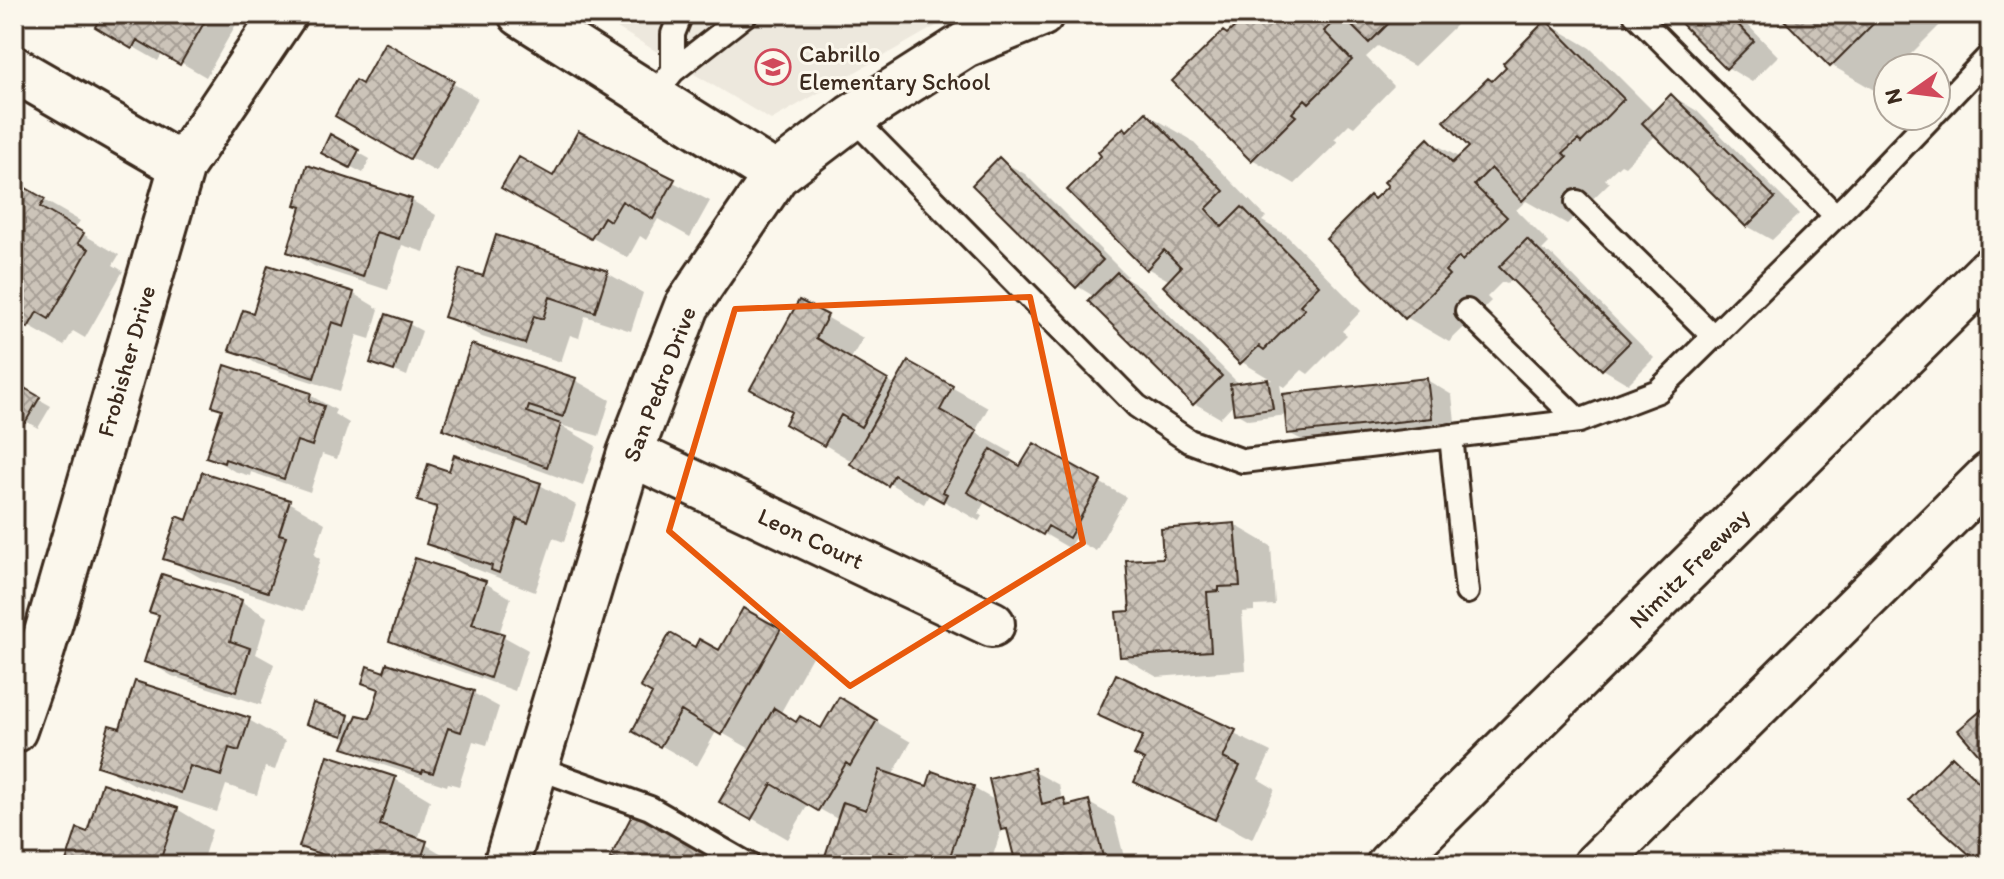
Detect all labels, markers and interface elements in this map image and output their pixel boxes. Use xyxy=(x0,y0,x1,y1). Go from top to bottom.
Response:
place label: Cabrillo Elementary School xyxy=(799,39,991,96)
school or university icon: Cabrillo Elementary School xyxy=(754,48,792,86)
north arrow xyxy=(1872,52,1952,132)
text: N xyxy=(1878,86,1908,107)
street label: Frobisher Drive xyxy=(91,282,161,440)
street label: San Pedro Drive xyxy=(616,302,702,466)
street label: Leon Court xyxy=(753,501,869,575)
street label: Nimitz Freeway xyxy=(1623,501,1756,634)

